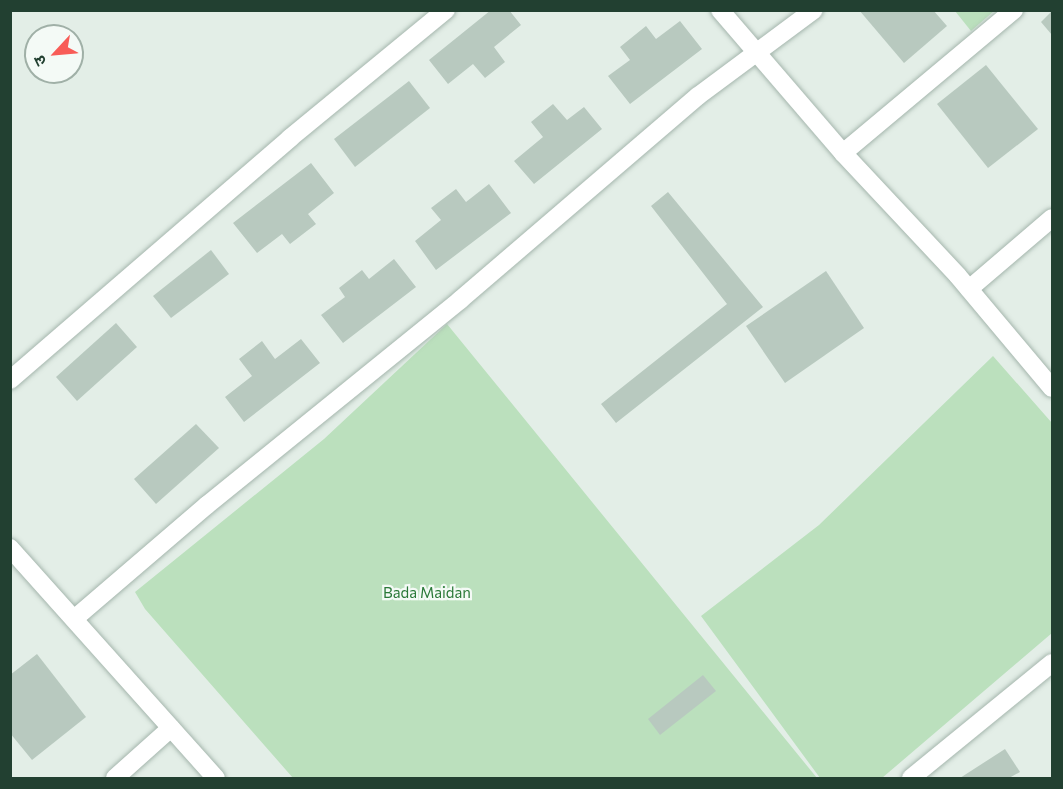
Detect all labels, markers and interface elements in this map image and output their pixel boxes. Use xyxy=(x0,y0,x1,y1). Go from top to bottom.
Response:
north arrow xyxy=(24,24,84,84)
text: उ xyxy=(29,53,50,70)
park label: Bada Maidan xyxy=(383,584,471,602)

